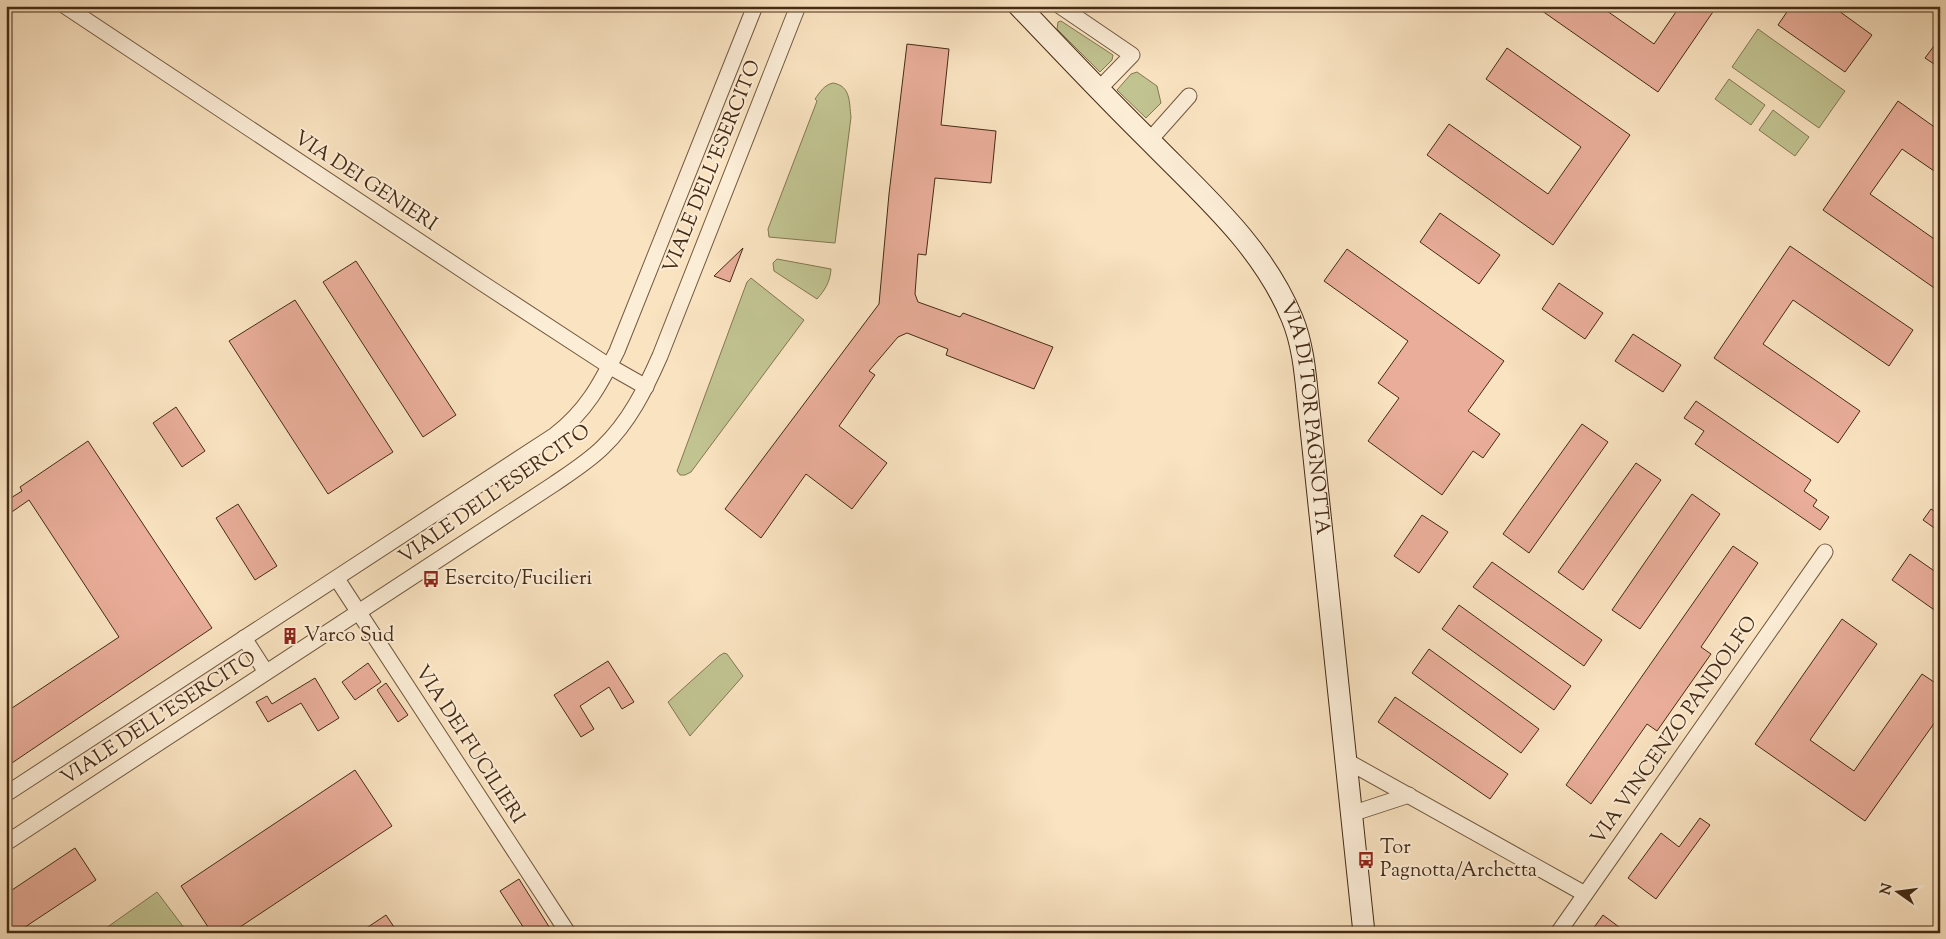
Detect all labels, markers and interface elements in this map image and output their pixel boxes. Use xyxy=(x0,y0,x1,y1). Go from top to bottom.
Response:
street label: VIALE DELL'ESERCITO xyxy=(657,56,769,278)
street label: VIA DEI GENIERI xyxy=(288,125,443,240)
street label: VIA DI TOR PAGNOTTA xyxy=(1272,297,1337,536)
street label: VIALE DELL'ESERCITO xyxy=(393,418,597,572)
place label: Esercito/Fucilieri xyxy=(445,565,592,594)
bus stop icon: Esercito/Fucilieri xyxy=(421,569,441,589)
street label: VIA VINCENZO PANDOLFO xyxy=(1585,611,1765,851)
place label: Varco Sud xyxy=(304,622,394,651)
building icon: Varco Sud xyxy=(280,626,300,646)
street label: VIALE DELL'ESERCITO xyxy=(56,645,262,793)
street label: VIA DEI FUCILIERI xyxy=(407,660,531,830)
place label: Tor Pagnotta/Archetta xyxy=(1380,834,1537,886)
bus stop icon: Tor Pagnotta/Archetta xyxy=(1356,850,1376,870)
north arrow xyxy=(1874,866,1924,916)
text: N xyxy=(1876,881,1898,897)

